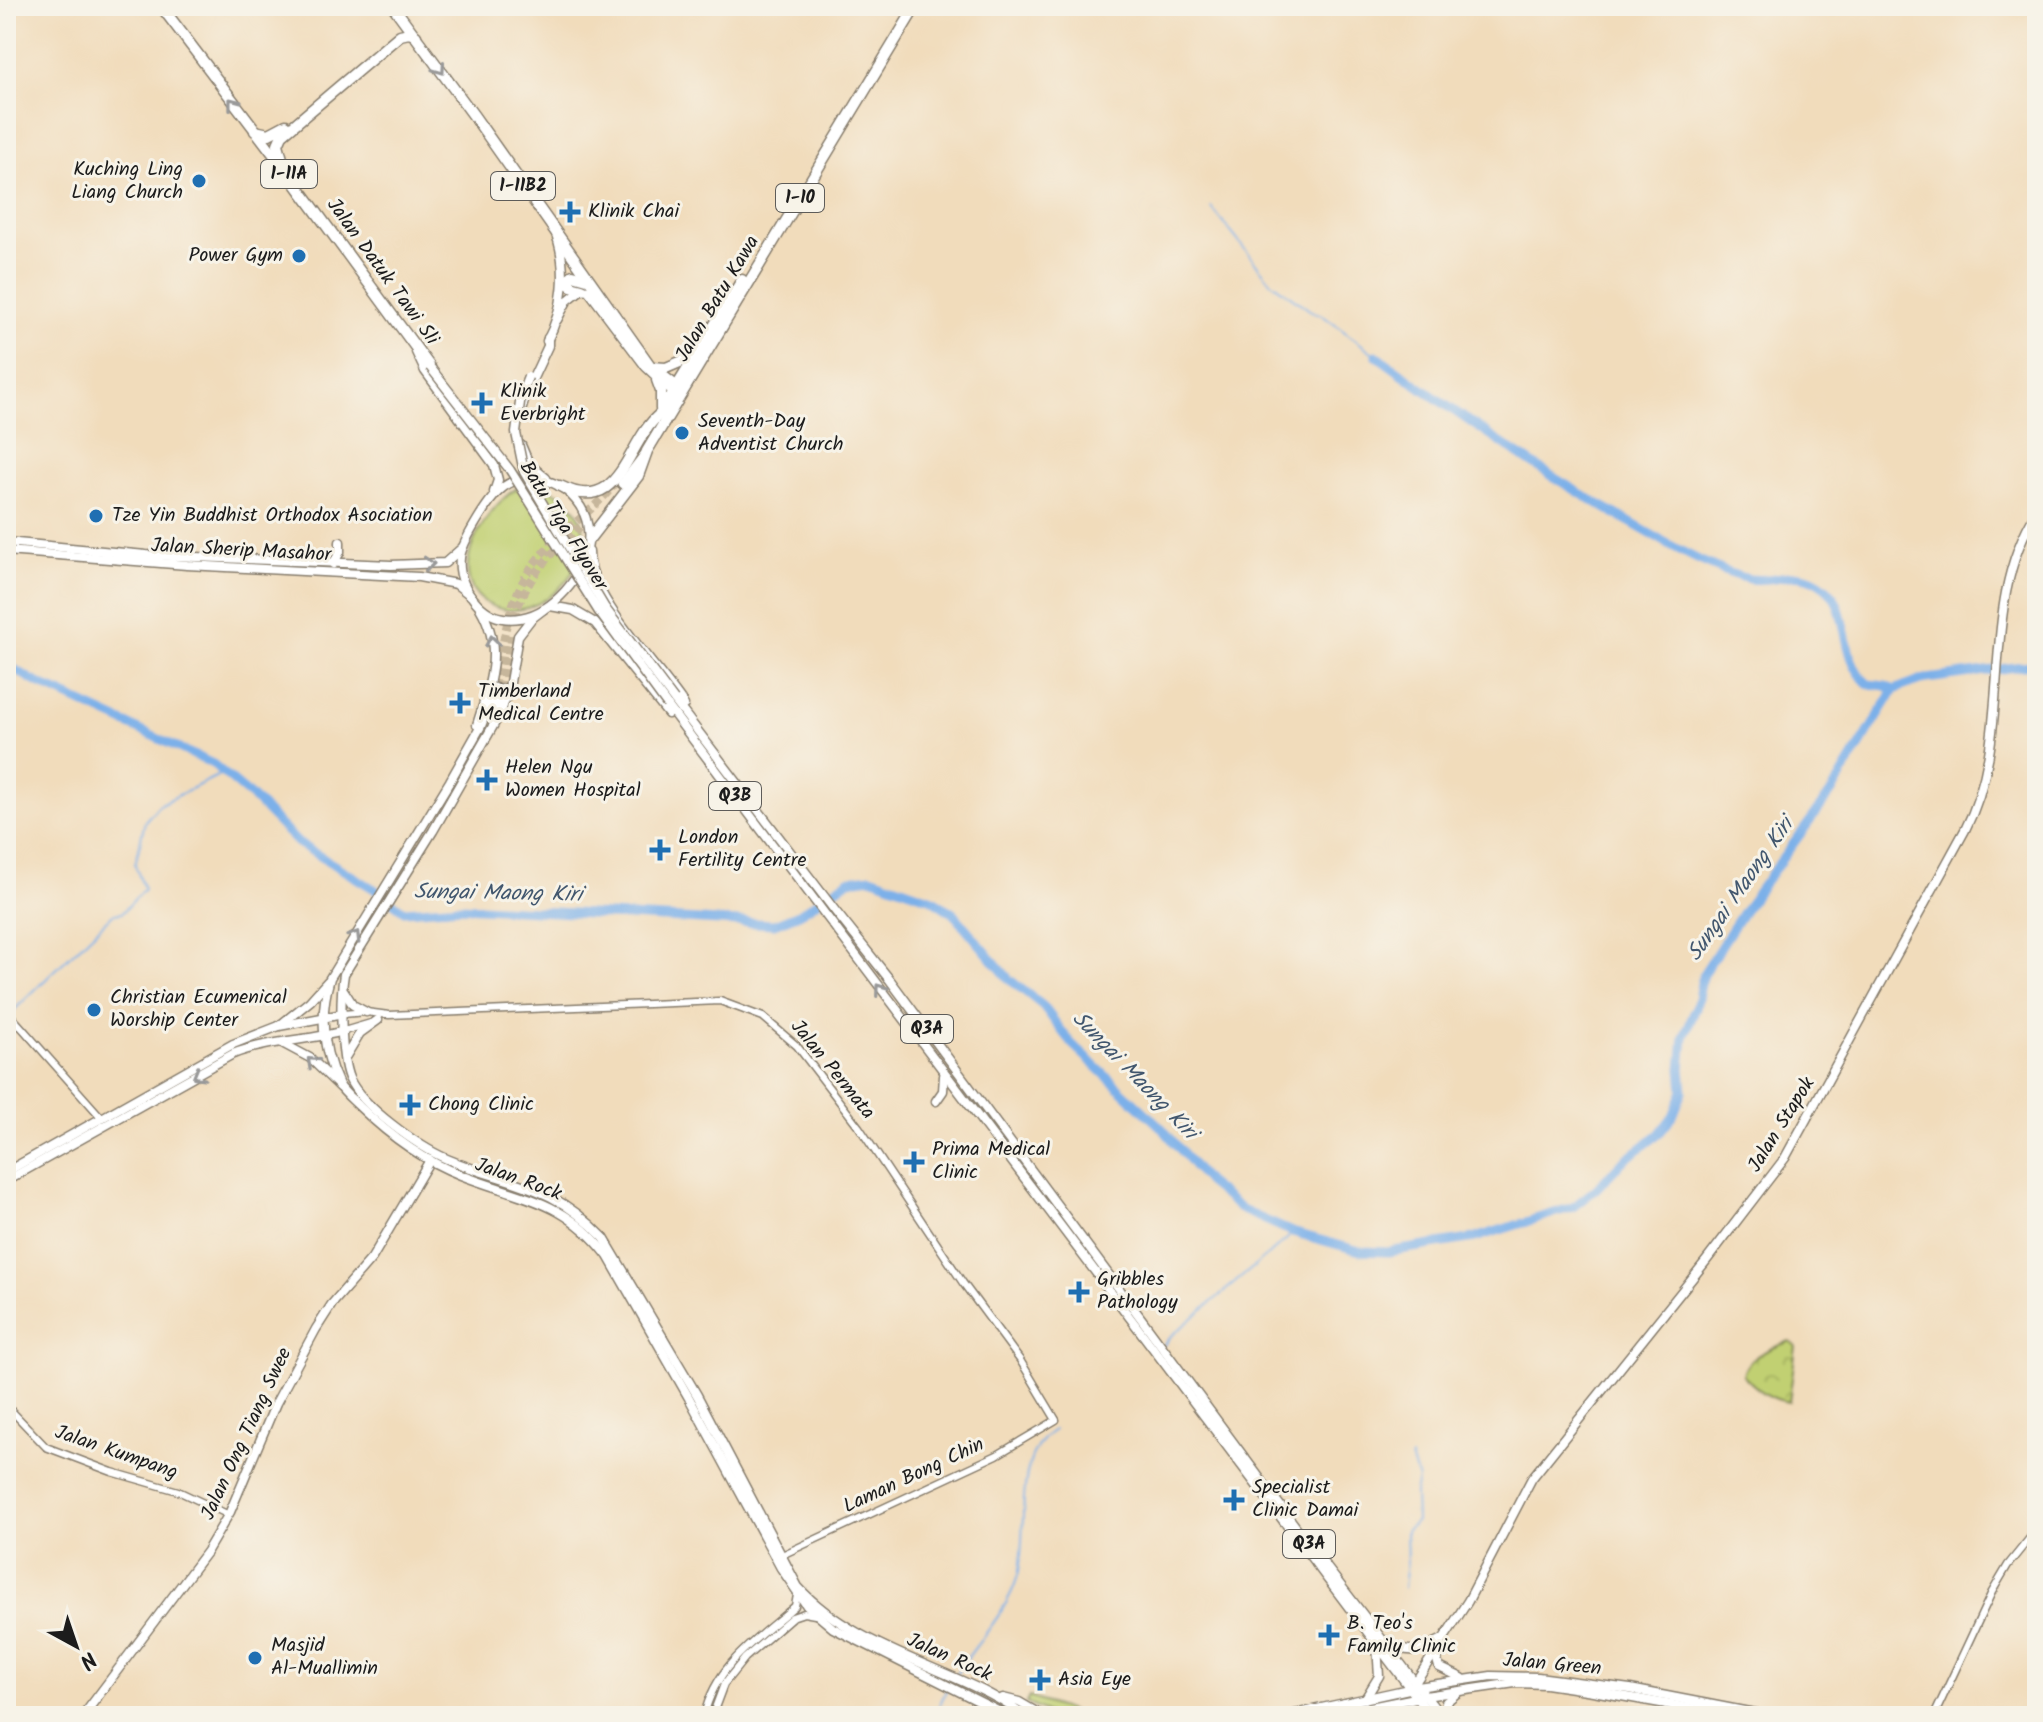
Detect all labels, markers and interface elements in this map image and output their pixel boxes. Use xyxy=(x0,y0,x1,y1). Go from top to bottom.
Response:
one-way arrow xyxy=(430,60,445,74)
one-way arrow xyxy=(229,97,243,111)
place label: Kuching Ling Liang Church xyxy=(71,154,183,209)
road number: 1-11A xyxy=(261,160,317,188)
marker: Kuching Ling Liang Church xyxy=(190,172,208,190)
road number: 1-11B2 xyxy=(491,172,555,200)
road number: 1-10 xyxy=(776,184,824,212)
street label: Jalan Datuk Tawi Sli xyxy=(318,192,447,353)
place label: Klinik Chai xyxy=(588,196,680,228)
marker: Klinik Chai xyxy=(559,201,581,223)
street label: Jalan Batu Kawa xyxy=(667,229,769,369)
place label: Power Gym xyxy=(188,240,283,272)
marker: Power Gym xyxy=(290,247,308,265)
place label: Klinik Everbright xyxy=(500,376,586,431)
marker: Klinik Everbright xyxy=(471,392,493,414)
place label: Seventh-Day Adventist Church xyxy=(698,406,844,461)
marker: Seventh-Day Adventist Church xyxy=(673,424,691,442)
street label: Batu Tiga Flyover xyxy=(510,455,616,598)
place label: Tze Yin Buddhist Orthodox Asociation xyxy=(112,500,433,532)
marker: Tze Yin Buddhist Orthodox Asociation xyxy=(87,507,105,525)
street label: Jalan Sherip Masahor xyxy=(150,530,333,572)
one-way arrow xyxy=(423,556,436,573)
one-way arrow xyxy=(484,634,501,647)
place label: Timberland Medical Centre xyxy=(478,676,604,731)
marker: Timberland Medical Centre xyxy=(449,692,471,714)
place label: Helen Ngu Women Hospital xyxy=(505,752,641,807)
marker: Helen Ngu Women Hospital xyxy=(476,769,498,791)
road number: Q3B xyxy=(709,782,761,810)
water label: Sungai Maong Kiri xyxy=(1678,807,1806,969)
place label: London Fertility Centre xyxy=(678,822,806,877)
marker: London Fertility Centre xyxy=(649,839,671,861)
water label: Sungai Maong Kiri xyxy=(414,875,587,913)
one-way arrow xyxy=(345,930,361,945)
place label: Christian Ecumenical Worship Center xyxy=(110,982,287,1037)
one-way arrow xyxy=(875,984,890,998)
marker: Christian Ecumenical Worship Center xyxy=(85,1001,103,1019)
water label: Sungai Maong Kiri xyxy=(1063,1003,1208,1152)
street label: Jalan Permata xyxy=(782,1013,882,1127)
road number: Q3A xyxy=(901,1015,953,1043)
one-way arrow xyxy=(307,1057,321,1071)
one-way arrow xyxy=(192,1065,206,1081)
street label: Jalan Stapok xyxy=(1740,1070,1824,1179)
place label: Chong Clinic xyxy=(428,1089,534,1121)
marker: Chong Clinic xyxy=(399,1094,421,1116)
place label: Prima Medical Clinic xyxy=(932,1134,1050,1189)
street label: Jalan Rock xyxy=(470,1149,567,1211)
marker: Prima Medical Clinic xyxy=(903,1151,925,1173)
place label: Gribbles Pathology xyxy=(1097,1264,1178,1319)
marker: Gribbles Pathology xyxy=(1068,1281,1090,1303)
street label: Jalan Ong Tiang Swee xyxy=(193,1342,301,1526)
street label: Jalan Kumpang xyxy=(50,1417,182,1489)
street label: Laman Bong Chin xyxy=(838,1429,990,1523)
place label: Specialist Clinic Damai xyxy=(1252,1472,1360,1527)
marker: Specialist Clinic Damai xyxy=(1223,1489,1245,1511)
road number: Q3A xyxy=(1283,1530,1335,1558)
north arrow xyxy=(36,1606,116,1686)
place label: B. Teo's Family Clinic xyxy=(1347,1608,1456,1663)
marker: B. Teo's Family Clinic xyxy=(1318,1624,1340,1646)
street label: Jalan Rock xyxy=(901,1625,998,1691)
place label: Masjid Al-Muallimin xyxy=(271,1630,378,1685)
text: N xyxy=(71,1642,104,1677)
street label: Jalan Green xyxy=(1501,1645,1603,1685)
marker: Masjid Al-Muallimin xyxy=(246,1649,264,1667)
place label: Asia Eye xyxy=(1058,1664,1131,1696)
marker: Asia Eye xyxy=(1029,1669,1051,1691)

